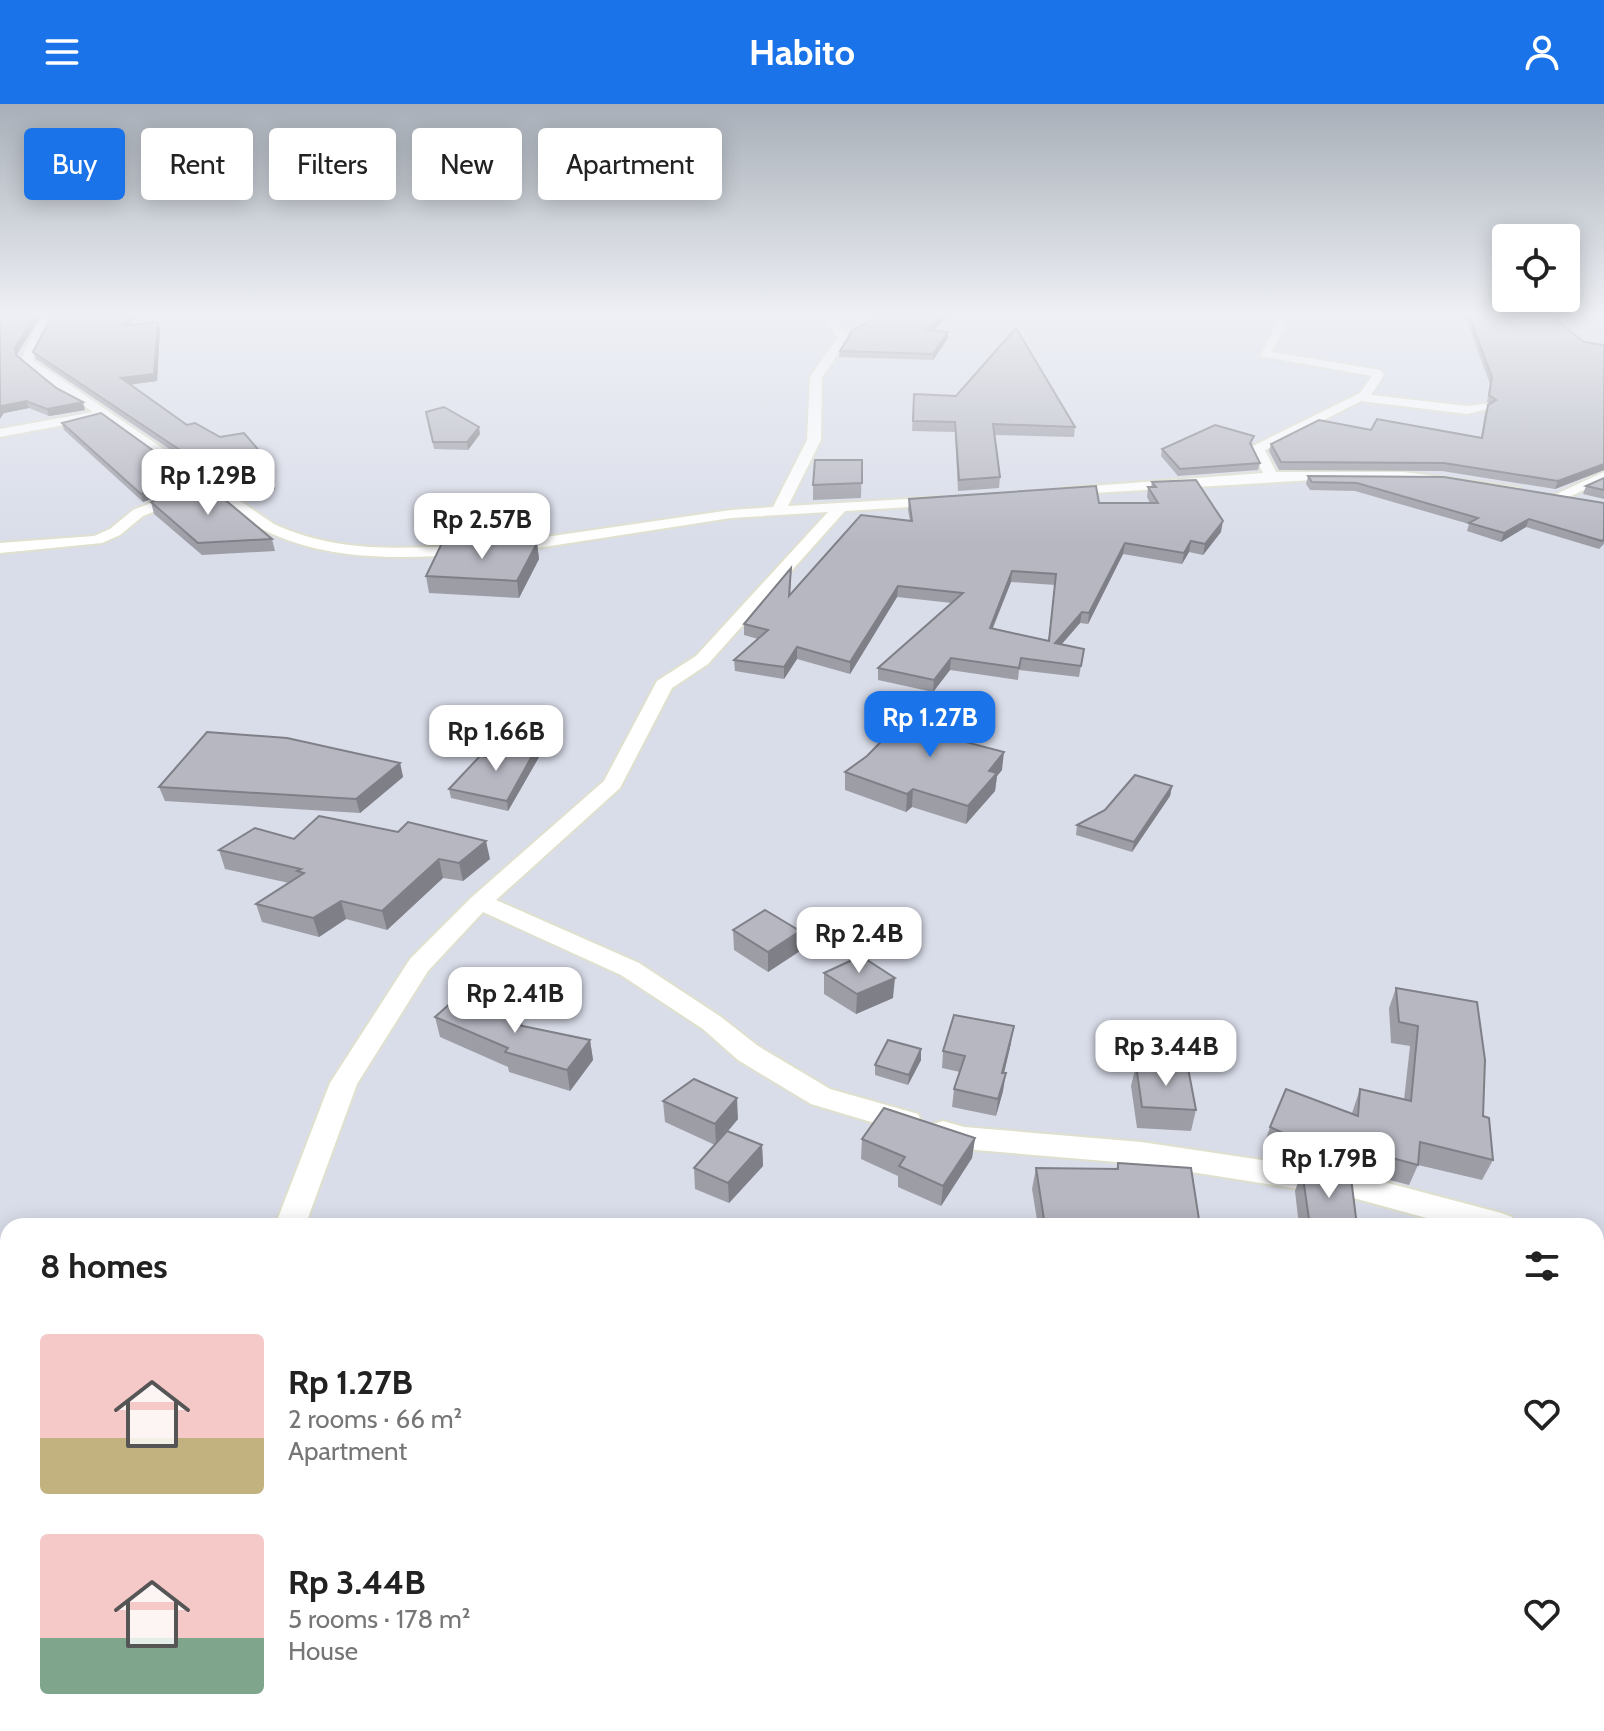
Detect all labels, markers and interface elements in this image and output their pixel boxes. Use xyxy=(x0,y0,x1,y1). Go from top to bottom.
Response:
icon: menu xyxy=(40,30,84,74)
text: Habito xyxy=(749,30,855,74)
icon: person xyxy=(1520,30,1564,74)
chip: Buy xyxy=(24,128,125,200)
chip: Rent xyxy=(141,128,253,200)
chip: Filters xyxy=(269,128,396,200)
chip: New xyxy=(412,128,522,200)
chip: Apartment xyxy=(538,128,722,200)
map controls xyxy=(1492,224,1580,312)
button: locate xyxy=(1492,224,1580,312)
pin: Rp 1.29B xyxy=(125,449,291,517)
text: Rp 1.29B xyxy=(160,459,256,491)
pin: Rp 2.57B xyxy=(399,493,565,561)
text: Rp 2.57B xyxy=(432,503,532,535)
pin: Rp 1.27B xyxy=(847,691,1013,759)
text: Rp 1.27B xyxy=(882,701,978,733)
pin: Rp 1.66B xyxy=(413,705,579,773)
text: Rp 1.66B xyxy=(447,715,545,747)
pin: Rp 2.4B xyxy=(785,907,933,975)
text: Rp 2.4B xyxy=(815,917,903,949)
pin: Rp 2.41B xyxy=(432,967,598,1035)
text: Rp 2.41B xyxy=(466,977,564,1009)
pin: Rp 3.44B xyxy=(1083,1020,1249,1088)
text: Rp 3.44B xyxy=(1113,1030,1219,1062)
pin: Rp 1.79B xyxy=(1246,1132,1412,1200)
text: Rp 1.79B xyxy=(1281,1142,1377,1174)
icon: filters xyxy=(1520,1244,1564,1288)
text: 8 homes xyxy=(40,1245,168,1287)
text: Rp 1.27B xyxy=(288,1361,413,1403)
icon: home xyxy=(104,1366,200,1462)
icon: heart xyxy=(1520,1392,1564,1436)
text: 2 rooms · 66 m² xyxy=(288,1403,462,1435)
text: Apartment xyxy=(288,1435,407,1467)
text: Rp 3.44B xyxy=(288,1561,426,1603)
icon: home xyxy=(104,1566,200,1662)
icon: heart xyxy=(1520,1592,1564,1636)
text: 5 rooms · 178 m² xyxy=(288,1603,470,1635)
text: House xyxy=(288,1635,358,1667)

